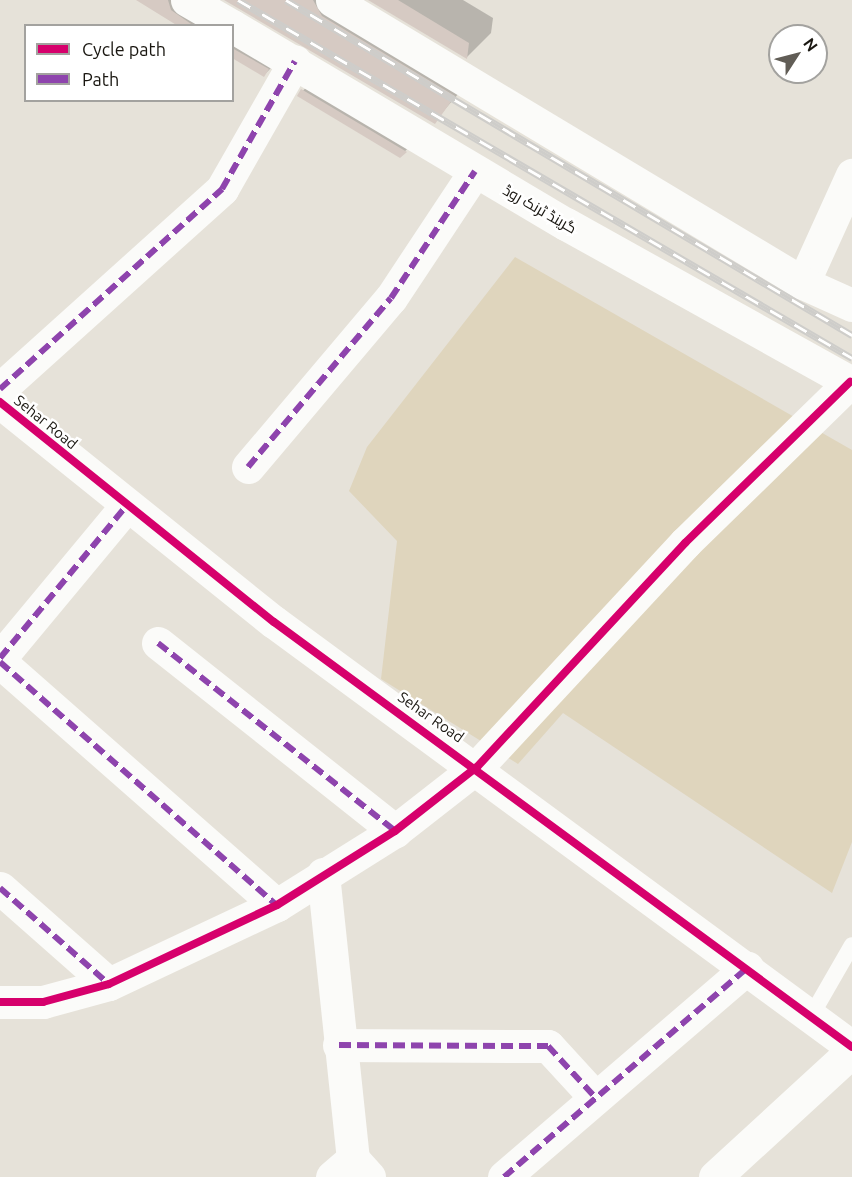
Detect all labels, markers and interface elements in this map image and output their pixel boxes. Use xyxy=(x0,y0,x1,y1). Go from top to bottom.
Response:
legend xyxy=(24,24,234,102)
north arrow xyxy=(768,24,828,84)
text: N xyxy=(800,34,822,55)
text: Cycle path xyxy=(82,39,166,59)
text: Path xyxy=(82,69,119,89)
street label: گرینڈ ٹرنک روڈ xyxy=(500,181,580,237)
street label: Sehar Road xyxy=(11,391,81,453)
street label: Sehar Road xyxy=(395,688,467,746)

